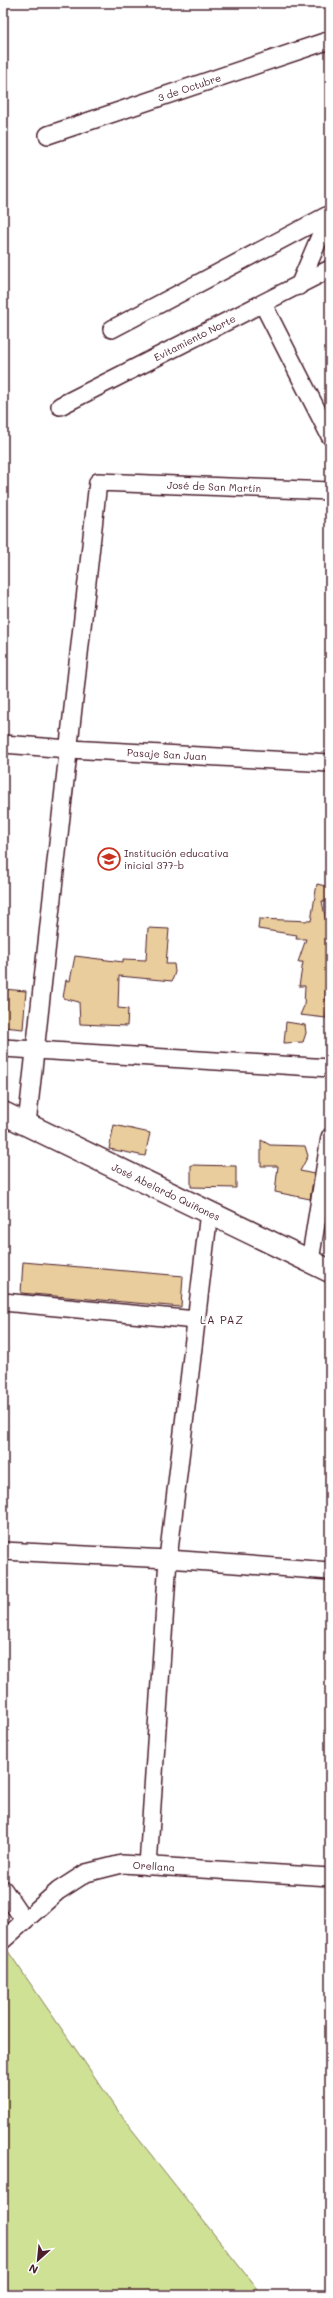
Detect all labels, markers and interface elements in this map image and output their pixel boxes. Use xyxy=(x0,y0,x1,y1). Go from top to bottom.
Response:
street label: 3 de Octubre xyxy=(156,70,223,105)
street label: Evitamiento Norte xyxy=(151,311,238,364)
street label: José de San Martín xyxy=(167,478,261,495)
street label: Pasaje San Juan xyxy=(127,745,207,763)
school or university icon: Institución educativa inicial 377-b xyxy=(96,846,122,872)
place label: Institución educativa inicial 377-b xyxy=(124,846,229,872)
street label: José Abelardo Quiñones xyxy=(109,1160,223,1224)
district label: LA PAZ xyxy=(200,1312,244,1327)
street label: Orellana xyxy=(132,1858,175,1874)
north arrow xyxy=(18,2240,58,2280)
text: N xyxy=(26,2261,40,2278)

